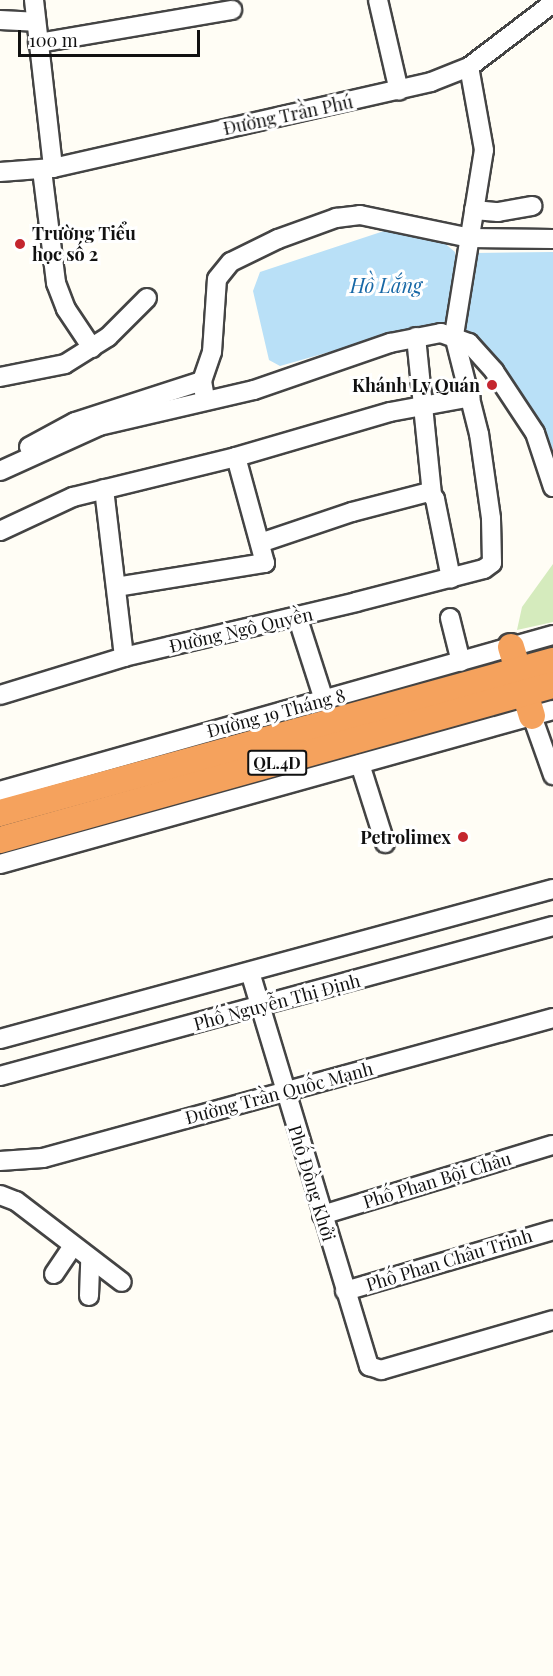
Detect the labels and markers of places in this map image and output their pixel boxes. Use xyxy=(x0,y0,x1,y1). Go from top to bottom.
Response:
place label: Trường Tiểu học số 2 xyxy=(32,223,136,266)
marker: Trường Tiểu học số 2 xyxy=(13,237,27,251)
place label: Khánh Ly Quán xyxy=(352,374,480,396)
marker: Khánh Ly Quán xyxy=(485,378,499,392)
place label: Petrolimex xyxy=(360,826,451,848)
marker: Petrolimex xyxy=(456,830,470,844)

